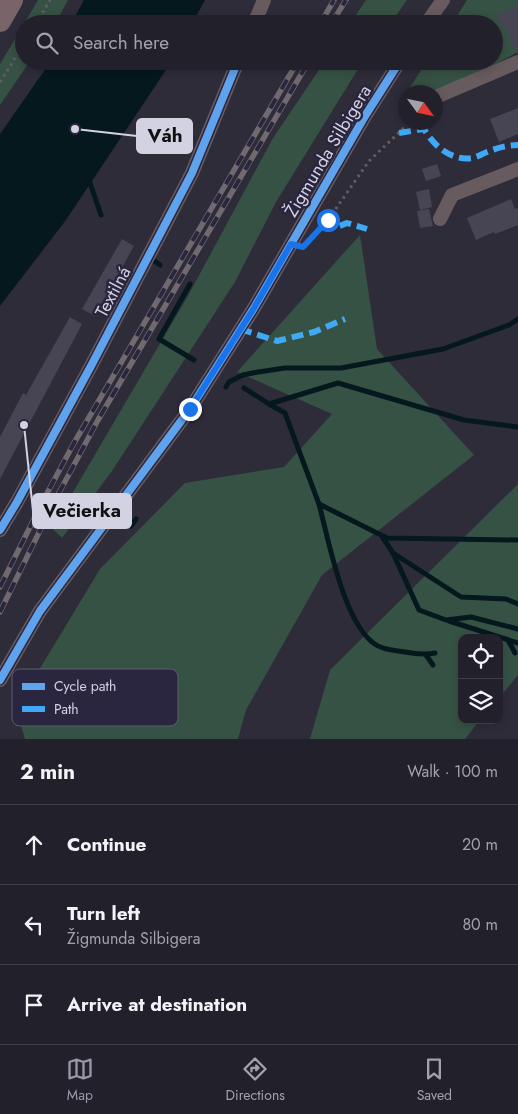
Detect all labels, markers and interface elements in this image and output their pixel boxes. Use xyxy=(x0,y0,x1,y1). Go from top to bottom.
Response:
search box xyxy=(15,15,503,70)
icon: search xyxy=(33,29,61,57)
text: Search here xyxy=(73,29,169,56)
street label: Žigmunda Silbigera xyxy=(278,80,378,222)
north arrow xyxy=(398,85,443,130)
callout: Váh xyxy=(137,119,192,153)
text: Váh xyxy=(146,122,183,149)
route start xyxy=(317,209,340,232)
street label: Textilná xyxy=(89,262,137,322)
route end xyxy=(179,398,202,421)
callout: Večierka xyxy=(33,494,131,528)
text: Večierka xyxy=(42,497,121,524)
map controls xyxy=(458,634,503,724)
button: locate xyxy=(458,634,503,679)
legend xyxy=(12,669,178,726)
text: Cycle path xyxy=(54,676,116,696)
button: layers xyxy=(458,679,503,724)
text: Path xyxy=(54,699,79,719)
text: 2 min xyxy=(20,757,75,787)
text: Walk · 100 m xyxy=(407,760,498,783)
icon: ahead xyxy=(20,831,48,859)
text: Continue xyxy=(67,831,146,858)
text: 20 m xyxy=(462,833,498,856)
text: Turn left xyxy=(67,900,140,927)
icon: left xyxy=(20,911,48,939)
text: 80 m xyxy=(462,913,498,936)
text: Žigmunda Silbigera xyxy=(67,927,200,950)
icon: arrive xyxy=(20,991,48,1019)
text: Arrive at destination xyxy=(67,991,247,1018)
tab: Map xyxy=(66,1055,94,1105)
tab: Directions xyxy=(226,1055,285,1105)
tab: Saved xyxy=(417,1055,452,1105)

